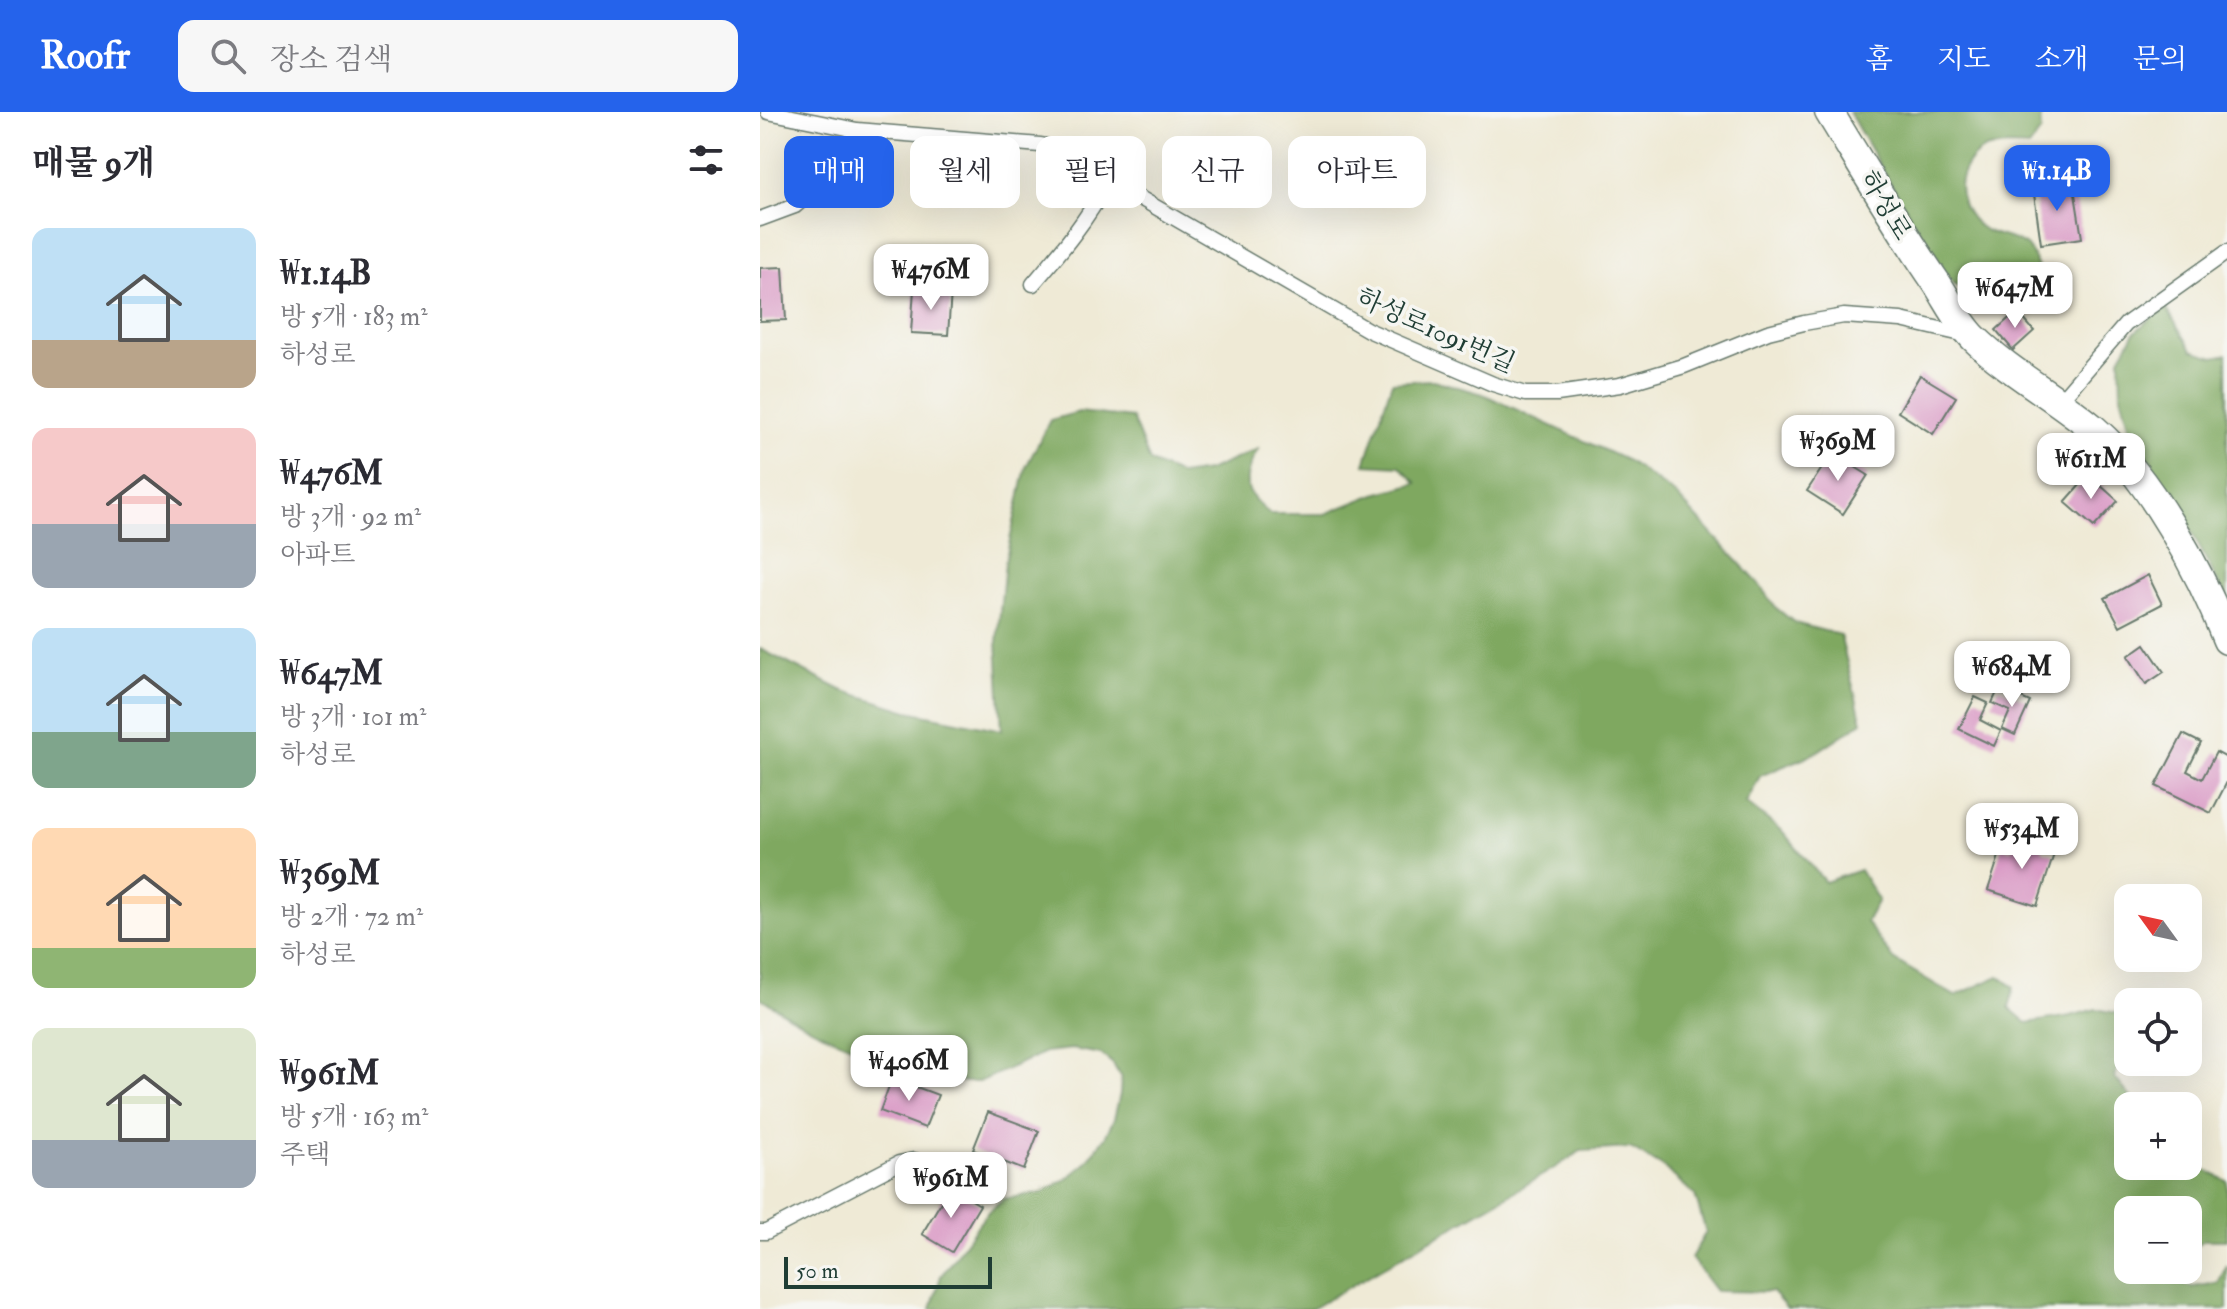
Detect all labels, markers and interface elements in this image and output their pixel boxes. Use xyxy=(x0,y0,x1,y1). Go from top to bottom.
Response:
search box xyxy=(178,20,738,92)
text: Roofr xyxy=(40,32,130,80)
icon: search xyxy=(206,34,250,78)
text: 장소 검색 xyxy=(270,41,392,78)
text: 홈 xyxy=(1866,42,1893,77)
text: 지도 xyxy=(1937,42,1991,77)
text: 소개 xyxy=(2035,42,2089,77)
text: 문의 xyxy=(2133,42,2187,77)
chip: 매매 xyxy=(784,136,894,208)
chip: 월세 xyxy=(910,136,1020,208)
chip: 필터 xyxy=(1036,136,1146,208)
chip: 신규 xyxy=(1162,136,1272,208)
chip: 아파트 xyxy=(1288,136,1426,208)
icon: filters xyxy=(684,138,728,182)
text: 매물 9개 xyxy=(32,142,155,185)
pin: ₩1.14B xyxy=(1992,145,2122,213)
text: ₩1.14B xyxy=(2022,155,2092,187)
street label: 하성로 xyxy=(1852,165,1918,246)
pin: ₩476M xyxy=(875,244,987,312)
text: ₩1.14B xyxy=(280,252,372,295)
text: ₩476M xyxy=(892,254,970,286)
icon: home xyxy=(96,260,192,356)
pin: ₩647M xyxy=(1959,262,2071,330)
text: ₩647M xyxy=(1976,272,2054,304)
street label: 하성로1091번길 xyxy=(1351,282,1520,380)
text: 방 5개 · 183 m² xyxy=(280,301,428,333)
text: 하성로 xyxy=(280,339,355,371)
pin: ₩369M xyxy=(1782,415,1894,483)
text: ₩369M xyxy=(1800,425,1876,457)
pin: ₩611M xyxy=(2035,433,2147,501)
text: ₩611M xyxy=(2055,443,2127,475)
text: ₩476M xyxy=(280,452,383,495)
icon: home xyxy=(96,460,192,556)
text: 방 3개 · 92 m² xyxy=(280,501,421,533)
text: 아파트 xyxy=(280,539,355,571)
pin: ₩684M xyxy=(1956,641,2068,709)
text: ₩684M xyxy=(1972,651,2052,683)
text: ₩647M xyxy=(280,652,383,695)
icon: home xyxy=(96,660,192,756)
text: 방 3개 · 101 m² xyxy=(280,701,426,733)
text: 하성로 xyxy=(280,739,355,771)
pin: ₩534M xyxy=(1966,803,2078,871)
text: ₩534M xyxy=(1984,813,2060,845)
text: ₩369M xyxy=(280,852,381,895)
icon: home xyxy=(96,860,192,956)
north arrow xyxy=(2114,884,2202,972)
map controls xyxy=(2114,884,2202,1284)
text: 방 2개 · 72 m² xyxy=(280,901,423,933)
text: 하성로 xyxy=(280,939,355,971)
button: locate xyxy=(2114,988,2202,1076)
pin: ₩406M xyxy=(853,1035,965,1103)
text: ₩406M xyxy=(869,1045,949,1077)
text: ₩961M xyxy=(280,1052,379,1095)
icon: home xyxy=(96,1060,192,1156)
button: + xyxy=(2114,1092,2202,1180)
text: 방 5개 · 163 m² xyxy=(280,1101,428,1133)
text: 주택 xyxy=(280,1139,330,1171)
pin: ₩961M xyxy=(895,1152,1007,1220)
text: ₩961M xyxy=(913,1162,989,1194)
button: − xyxy=(2114,1196,2202,1284)
scale bar xyxy=(784,1253,992,1289)
text: 50 m xyxy=(796,1257,838,1285)

